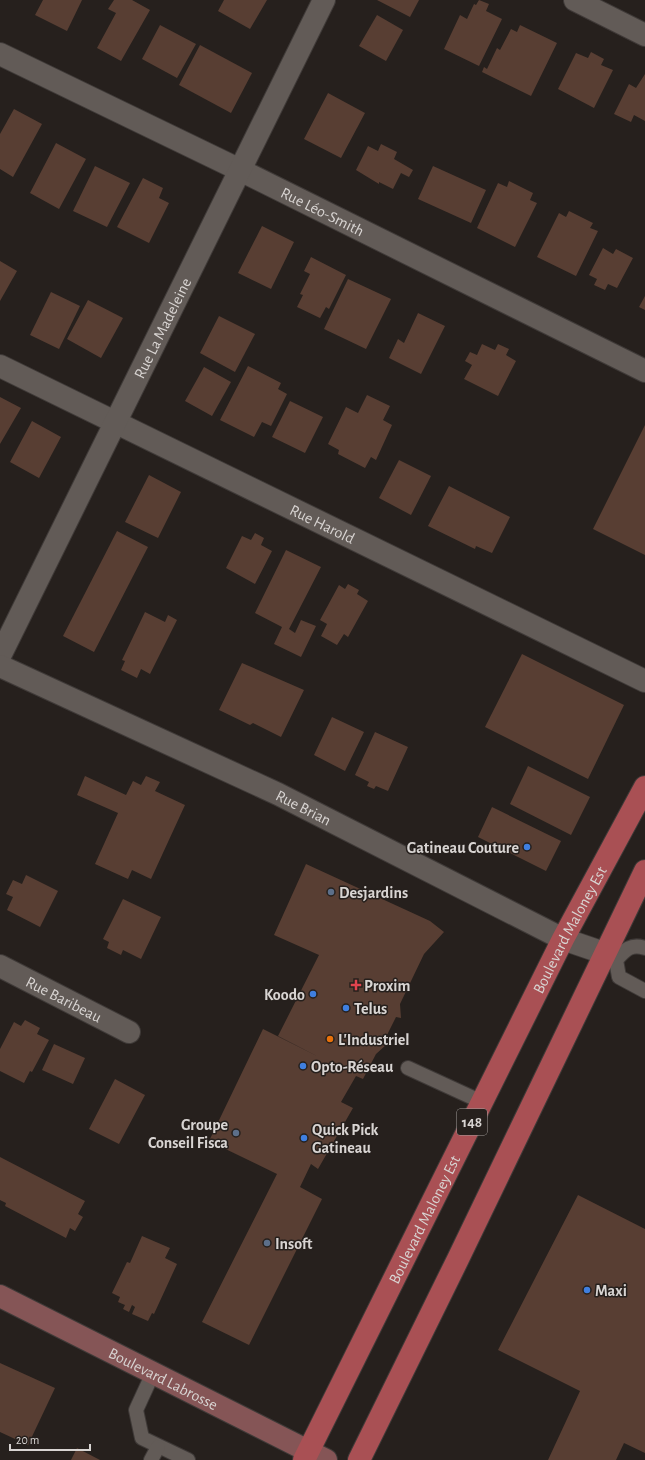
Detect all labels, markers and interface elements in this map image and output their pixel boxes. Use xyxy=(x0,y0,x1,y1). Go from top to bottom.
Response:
street label: Rue Léo-Smith xyxy=(278,185,367,239)
street label: Rue La Madeleine xyxy=(131,275,194,381)
street label: Rue Harold xyxy=(287,502,357,547)
street label: Rue Brian xyxy=(273,787,334,829)
place label: Gatineau Couture xyxy=(407,840,519,856)
marker: Gatineau Couture xyxy=(522,842,532,852)
street label: Boulevard Maloney Est xyxy=(530,864,610,996)
place label: Desjardins xyxy=(339,885,408,902)
marker: Desjardins xyxy=(326,887,336,897)
street label: Rue Baribeau xyxy=(23,974,104,1026)
place label: Proxim xyxy=(364,978,411,994)
marker: Proxim xyxy=(351,980,361,990)
place label: Koodo xyxy=(264,987,305,1003)
marker: Koodo xyxy=(308,989,318,999)
place label: Telus xyxy=(354,1001,387,1017)
marker: Telus xyxy=(341,1003,351,1013)
place label: L'Industriel xyxy=(338,1032,410,1048)
marker: L'Industriel xyxy=(325,1034,335,1044)
place label: Opto-Réseau xyxy=(311,1059,394,1075)
marker: Opto-Réseau xyxy=(298,1061,308,1071)
road number: 148 xyxy=(457,1109,487,1135)
place label: Groupe Conseil Fisca xyxy=(148,1117,228,1151)
place label: Quick Pick Gatineau xyxy=(312,1122,378,1156)
marker: Groupe Conseil Fisca xyxy=(231,1128,241,1138)
marker: Quick Pick Gatineau xyxy=(299,1133,309,1143)
street label: Boulevard Maloney Est xyxy=(386,1153,463,1286)
place label: Insoft xyxy=(275,1236,313,1252)
marker: Insoft xyxy=(262,1238,272,1248)
place label: Maxi xyxy=(595,1283,627,1299)
marker: Maxi xyxy=(582,1285,592,1295)
street label: Boulevard Labrosse xyxy=(106,1345,220,1413)
scale bar xyxy=(10,1426,90,1452)
text: 20 m xyxy=(16,1434,39,1446)

